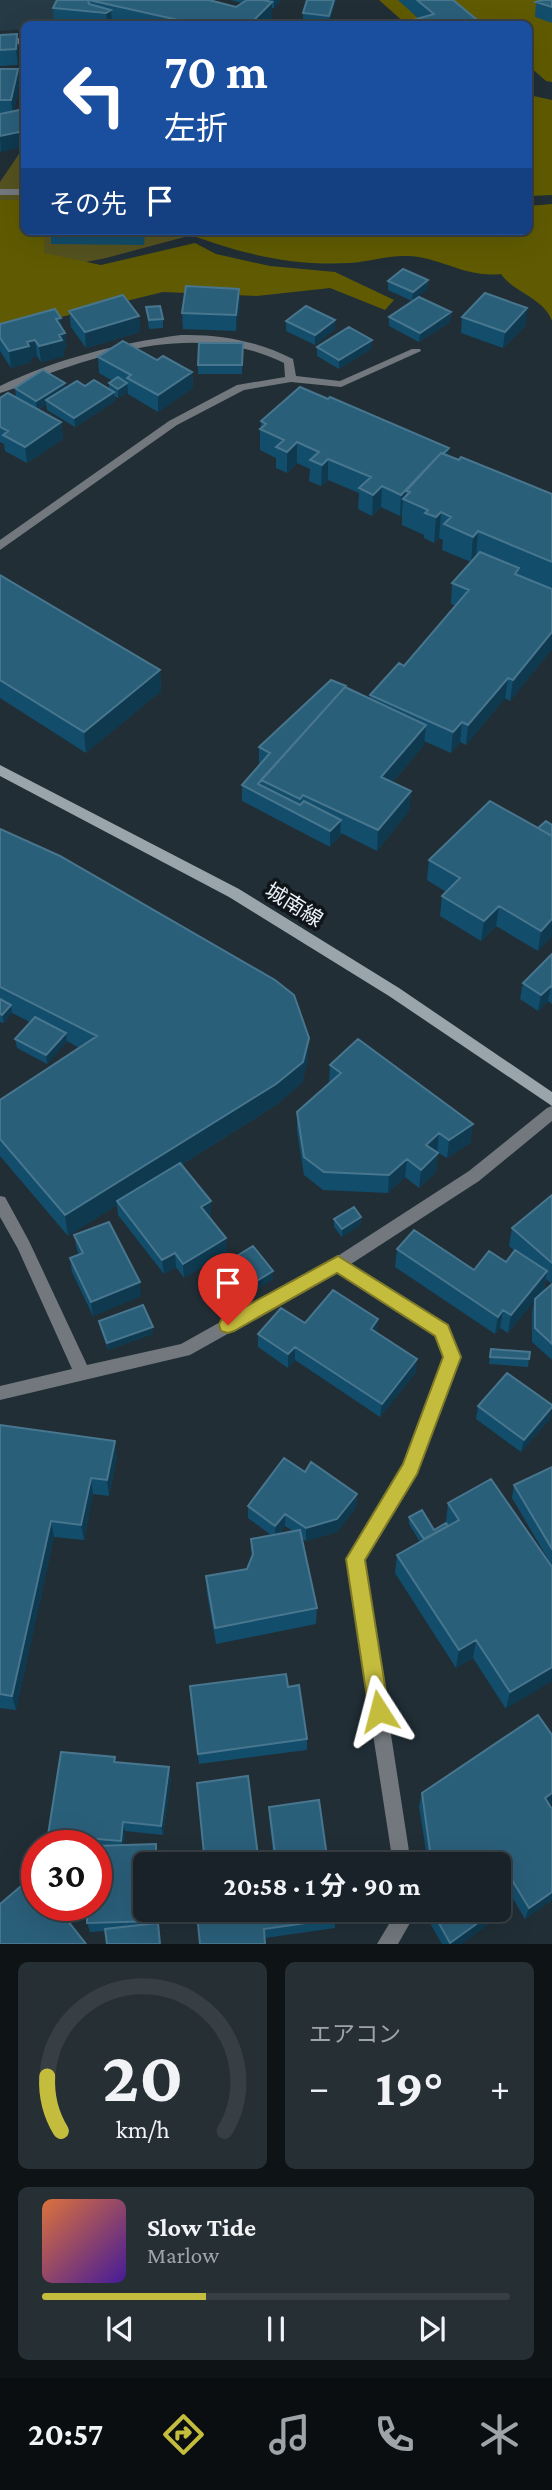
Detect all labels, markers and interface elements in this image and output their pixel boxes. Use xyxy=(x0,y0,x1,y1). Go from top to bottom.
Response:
text: 70 m xyxy=(164,44,268,99)
icon: left xyxy=(49,49,140,140)
text: 左折 xyxy=(164,110,228,146)
icon: arrive xyxy=(141,182,179,220)
text: その先 xyxy=(49,190,127,219)
street label: 城南線 xyxy=(261,878,327,932)
pin xyxy=(198,1253,258,1325)
icon: arrive xyxy=(209,1264,247,1302)
position arrow xyxy=(342,1674,416,1748)
speed limit sign: 30 xyxy=(21,1830,112,1921)
text: 20:58 · 1 分 · 90 m xyxy=(223,1872,421,1901)
text: エアコン xyxy=(309,2021,401,2047)
text: 20 xyxy=(102,2037,183,2118)
text: 19° xyxy=(375,2058,444,2116)
text: − xyxy=(309,2066,329,2108)
text: + xyxy=(490,2066,510,2108)
text: km/h xyxy=(116,2116,169,2143)
text: Slow Tide xyxy=(147,2213,256,2242)
text: Marlow xyxy=(147,2242,219,2268)
icon: previous xyxy=(101,2310,139,2348)
icon: pause xyxy=(257,2310,295,2348)
icon: next xyxy=(413,2310,451,2348)
icon: directions xyxy=(159,2410,208,2459)
icon: music xyxy=(265,2410,314,2459)
icon: phone xyxy=(370,2410,419,2459)
icon: climate xyxy=(475,2410,524,2459)
text: 20:57 xyxy=(28,2416,103,2452)

